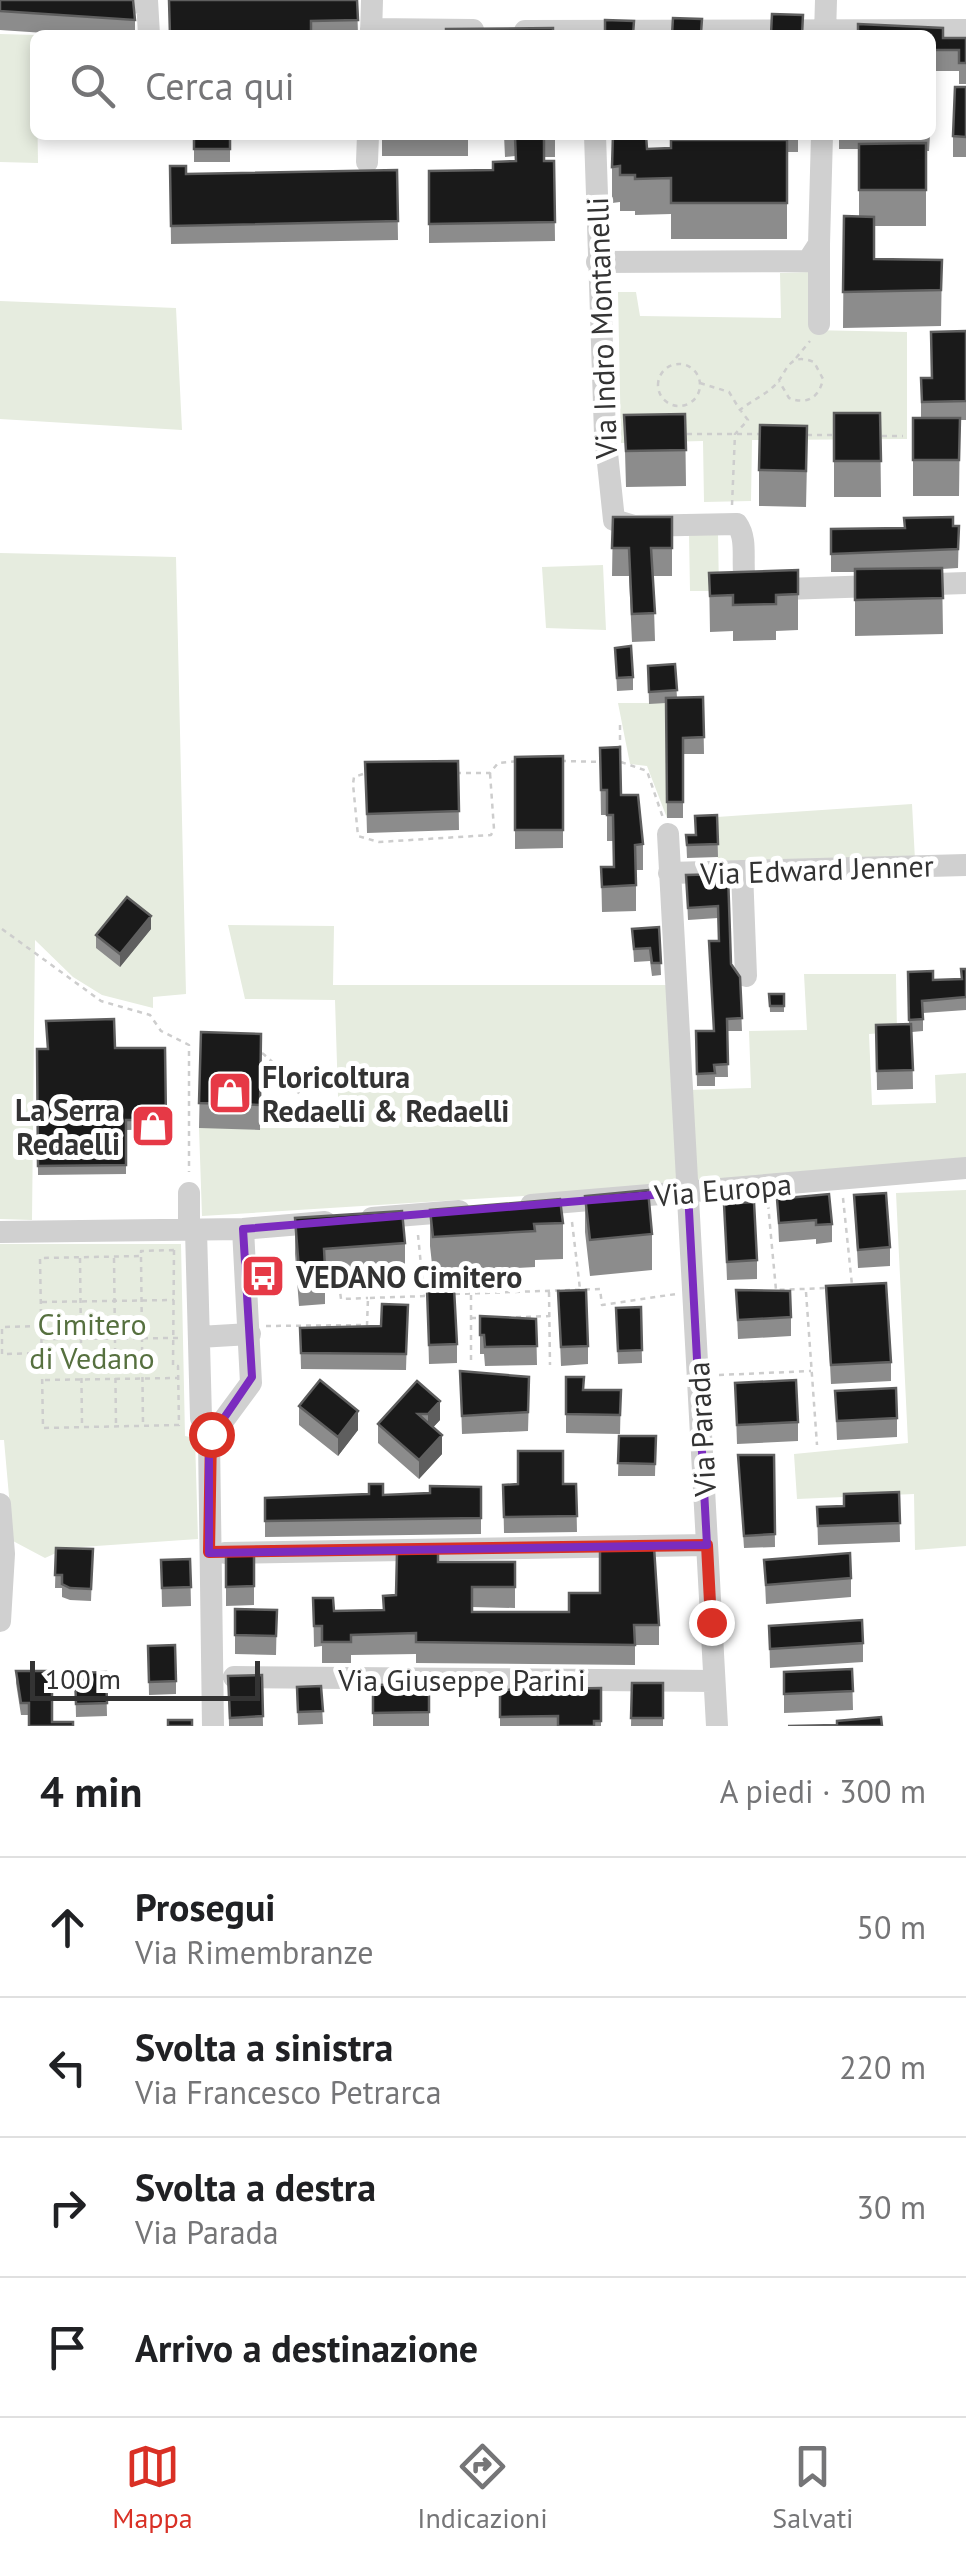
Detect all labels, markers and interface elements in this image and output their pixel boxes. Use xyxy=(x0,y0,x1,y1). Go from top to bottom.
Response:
search box xyxy=(30,30,936,140)
icon: search xyxy=(65,58,120,113)
text: Cerca qui xyxy=(145,61,295,110)
street label: Via Indro Montanelli xyxy=(577,196,625,461)
street label: Via Edward Jenner xyxy=(699,845,934,893)
place label: Floricoltura Redaelli & Redaelli xyxy=(262,1057,509,1130)
shop icon: Floricoltura Redaelli & Redaelli xyxy=(207,1070,253,1116)
place label: La Serra Redaelli xyxy=(15,1090,120,1163)
shop icon: La Serra Redaelli xyxy=(130,1103,176,1149)
street label: Via Europa xyxy=(652,1164,793,1215)
bus stop icon: VEDANO Cimitero xyxy=(240,1253,286,1299)
place label: VEDANO Cimitero xyxy=(295,1257,522,1296)
park label: Cimitero di Vedano xyxy=(29,1304,155,1377)
street label: Via Parada xyxy=(678,1361,724,1498)
route start xyxy=(189,1412,235,1458)
route end xyxy=(689,1600,735,1646)
scale bar xyxy=(30,1656,260,1700)
text: 100 m xyxy=(45,1660,121,1697)
street label: Via Giuseppe Parini xyxy=(337,1660,586,1699)
text: 4 min xyxy=(40,1764,142,1819)
text: A piedi · 300 m xyxy=(720,1770,926,1812)
text: Prosegui xyxy=(135,1882,276,1931)
icon: ahead xyxy=(40,1900,95,1955)
text: 50 m xyxy=(857,1906,926,1948)
text: Via Rimembranze xyxy=(135,1931,374,1973)
text: Svolta a sinistra xyxy=(135,2022,393,2071)
icon: left xyxy=(40,2040,95,2095)
text: 220 m xyxy=(839,2046,926,2088)
text: Via Francesco Petrarca xyxy=(135,2071,442,2113)
text: Svolta a destra xyxy=(135,2162,376,2211)
icon: right xyxy=(40,2180,95,2235)
text: 30 m xyxy=(857,2186,926,2228)
text: Via Parada xyxy=(135,2211,279,2253)
icon: arrive xyxy=(40,2320,95,2375)
text: Arrivo a destinazione xyxy=(135,2323,478,2372)
tab: Mappa xyxy=(112,2439,193,2536)
tab: Indicazioni xyxy=(417,2439,548,2536)
tab: Salvati xyxy=(772,2439,854,2536)

